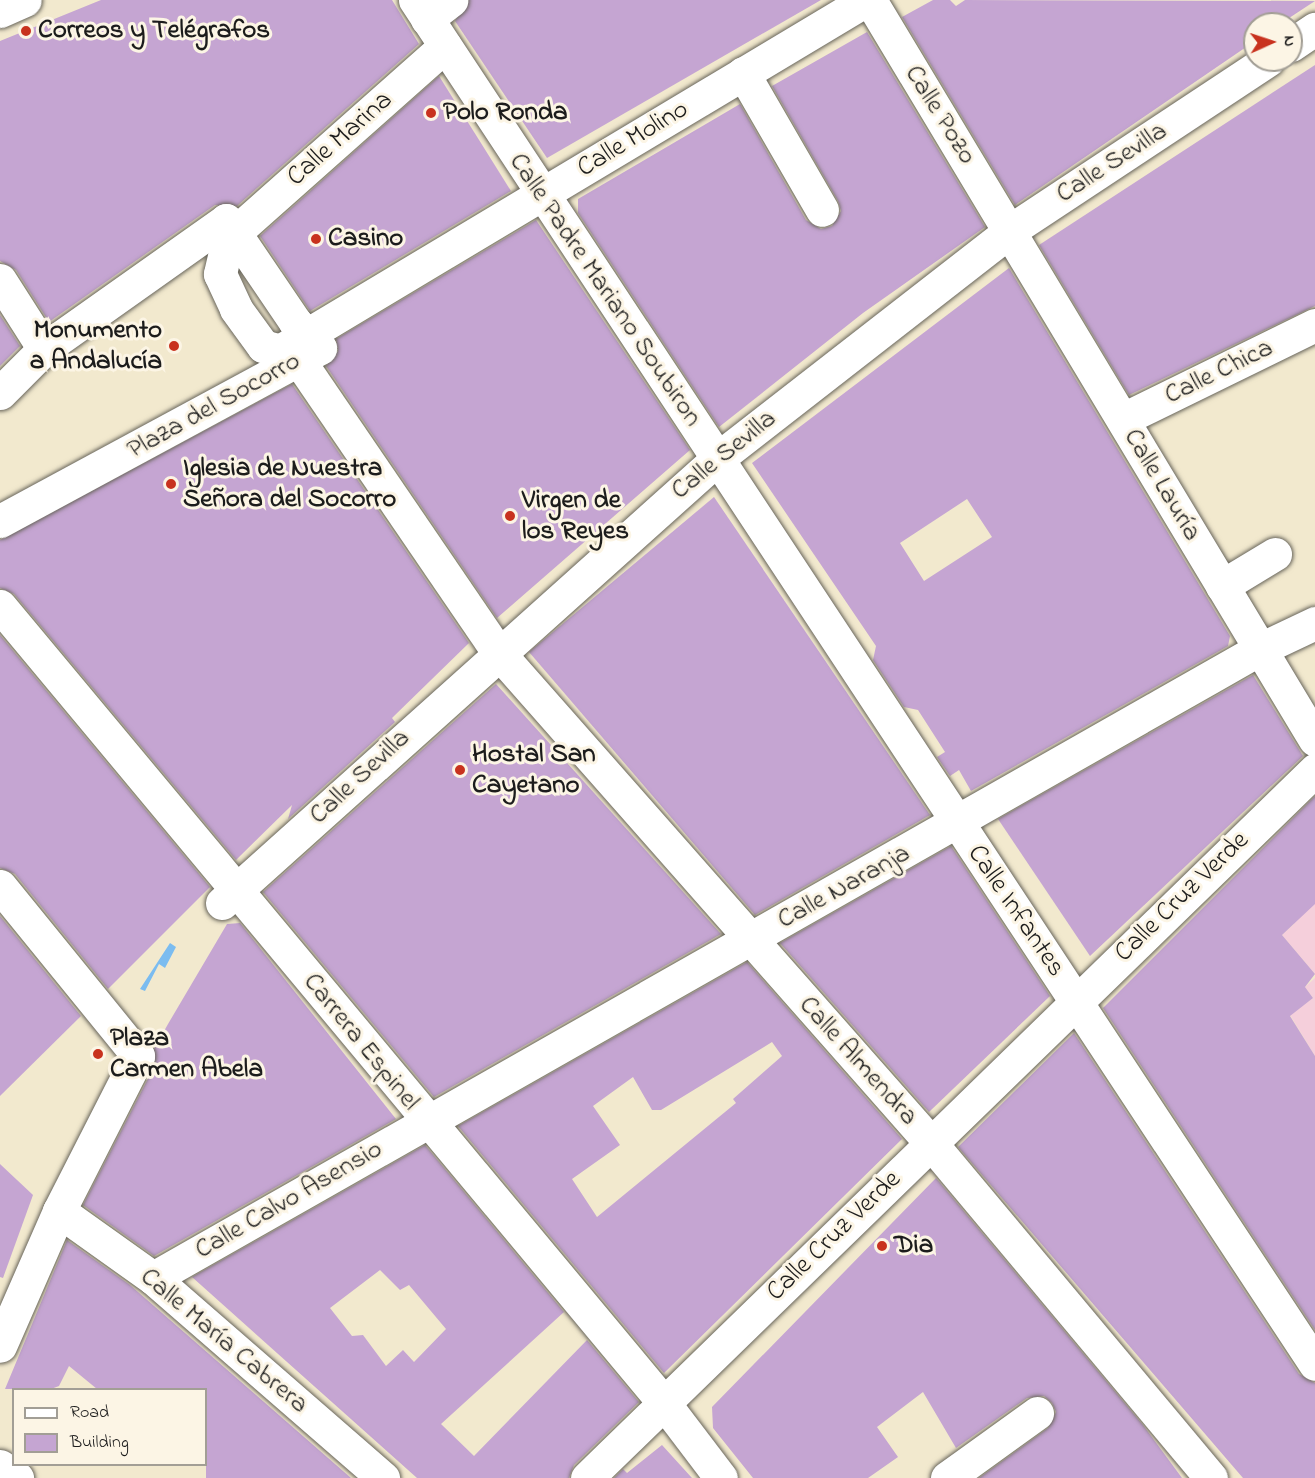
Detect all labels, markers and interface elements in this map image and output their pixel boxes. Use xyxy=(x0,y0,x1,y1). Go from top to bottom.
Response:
north arrow xyxy=(1243,12,1303,72)
place label: Correos y Telégrafos xyxy=(38,15,270,47)
marker: Correos y Telégrafos xyxy=(19,24,33,38)
text: N xyxy=(1277,35,1301,47)
street label: Calle Pozo xyxy=(897,59,983,171)
street label: Calle Marina xyxy=(281,84,399,194)
street label: Calle Molino xyxy=(572,93,694,185)
place label: Polo Ronda xyxy=(443,97,568,129)
marker: Polo Ronda xyxy=(424,106,438,120)
street label: Calle Sevilla xyxy=(1050,115,1174,211)
street label: Calle Padre Mariano Soubiron xyxy=(501,147,709,433)
place label: Casino xyxy=(328,223,403,255)
marker: Casino xyxy=(309,232,323,246)
place label: Monumento a Andalucía xyxy=(30,314,162,377)
street label: Calle Chica xyxy=(1160,332,1278,412)
marker: Monumento a Andalucía xyxy=(167,339,181,353)
street label: Plaza del Socorro xyxy=(122,345,306,467)
street label: Calle Sevilla xyxy=(665,403,783,507)
street label: Calle Lauría xyxy=(1116,423,1208,547)
place label: Iglesia de Nuestra Señora del Socorro xyxy=(183,452,396,515)
marker: Iglesia de Nuestra Señora del Socorro xyxy=(164,477,178,491)
place label: Virgen de los Reyes xyxy=(522,484,629,547)
marker: Virgen de los Reyes xyxy=(503,509,517,523)
street label: Calle Sevilla xyxy=(303,722,417,832)
place label: Hostal San Cayetano xyxy=(472,738,596,801)
marker: Hostal San Cayetano xyxy=(453,763,467,777)
street label: Calle Cruz Verde xyxy=(1108,825,1256,969)
street label: Calle Naranja xyxy=(772,837,916,937)
street label: Calle Infantes xyxy=(960,839,1072,983)
street label: Carrera Espinel xyxy=(296,967,426,1117)
street label: Calle Almendra xyxy=(791,990,925,1132)
place label: Plaza Carmen Abela xyxy=(110,1022,263,1085)
marker: Plaza Carmen Abela xyxy=(91,1047,105,1061)
street label: Calle Calvo Asensio xyxy=(190,1133,388,1267)
street label: Calle Cruz Verde xyxy=(760,1164,908,1308)
place label: Dia xyxy=(894,1230,933,1262)
marker: Dia xyxy=(875,1239,889,1253)
street label: Calle María Cabrera xyxy=(133,1261,315,1421)
legend xyxy=(12,1388,207,1466)
text: Road xyxy=(70,1400,109,1426)
text: Building xyxy=(70,1430,129,1456)

